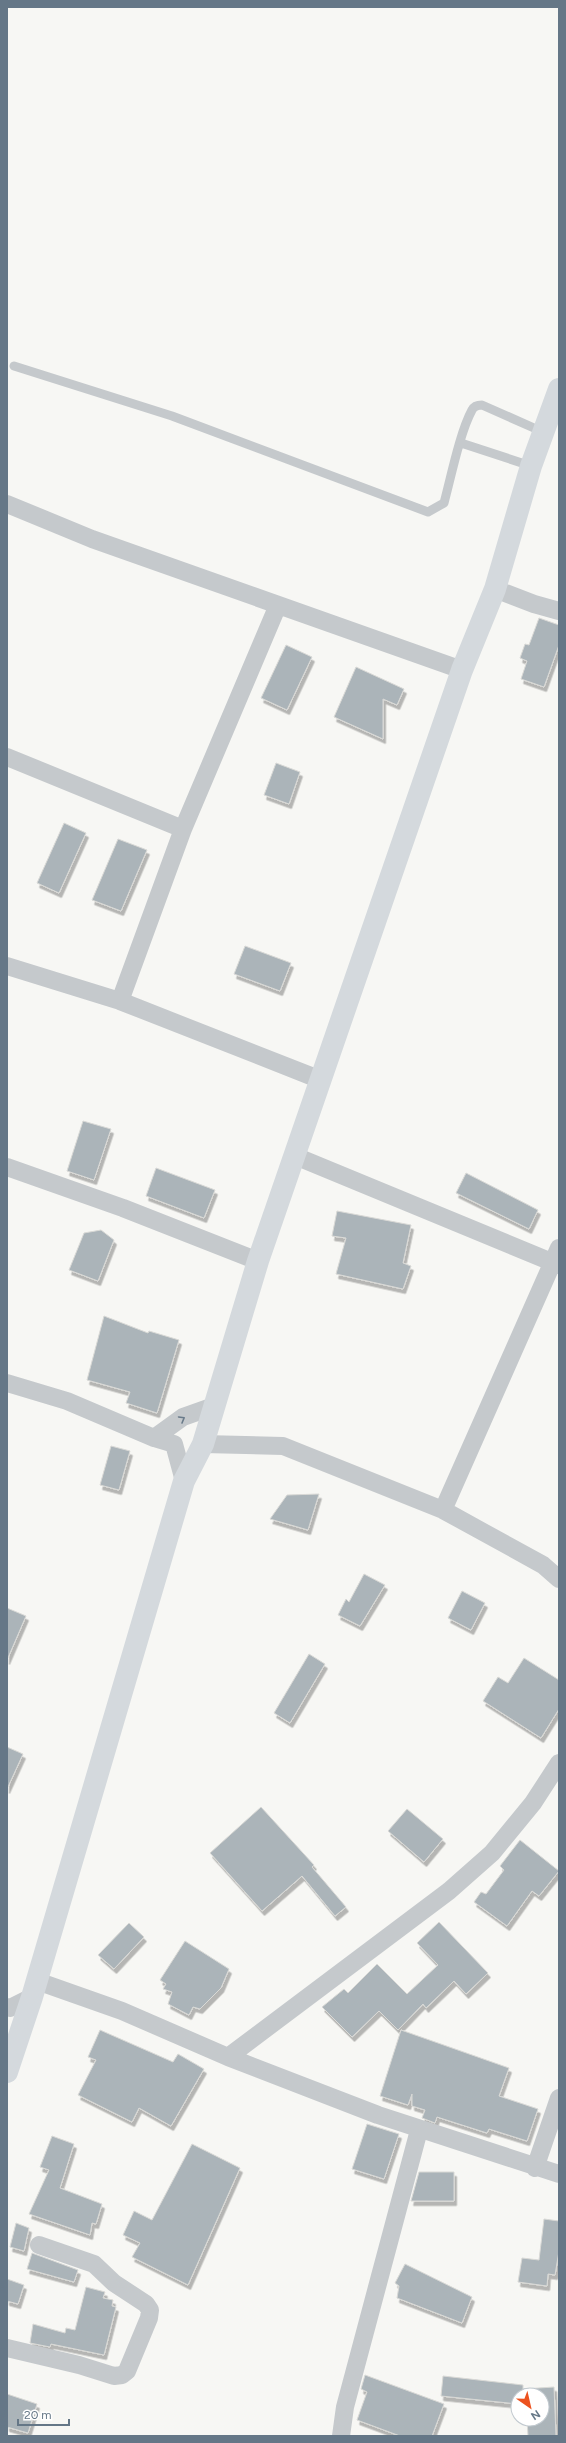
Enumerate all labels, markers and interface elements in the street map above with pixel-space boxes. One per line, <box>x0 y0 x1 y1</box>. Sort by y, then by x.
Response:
one-way arrow <box>178 1416 185 1423</box>
north arrow <box>510 2387 550 2427</box>
scale bar <box>18 2401 69 2427</box>
text: N <box>528 2407 542 2423</box>
text: 20 m <box>24 2408 52 2422</box>

